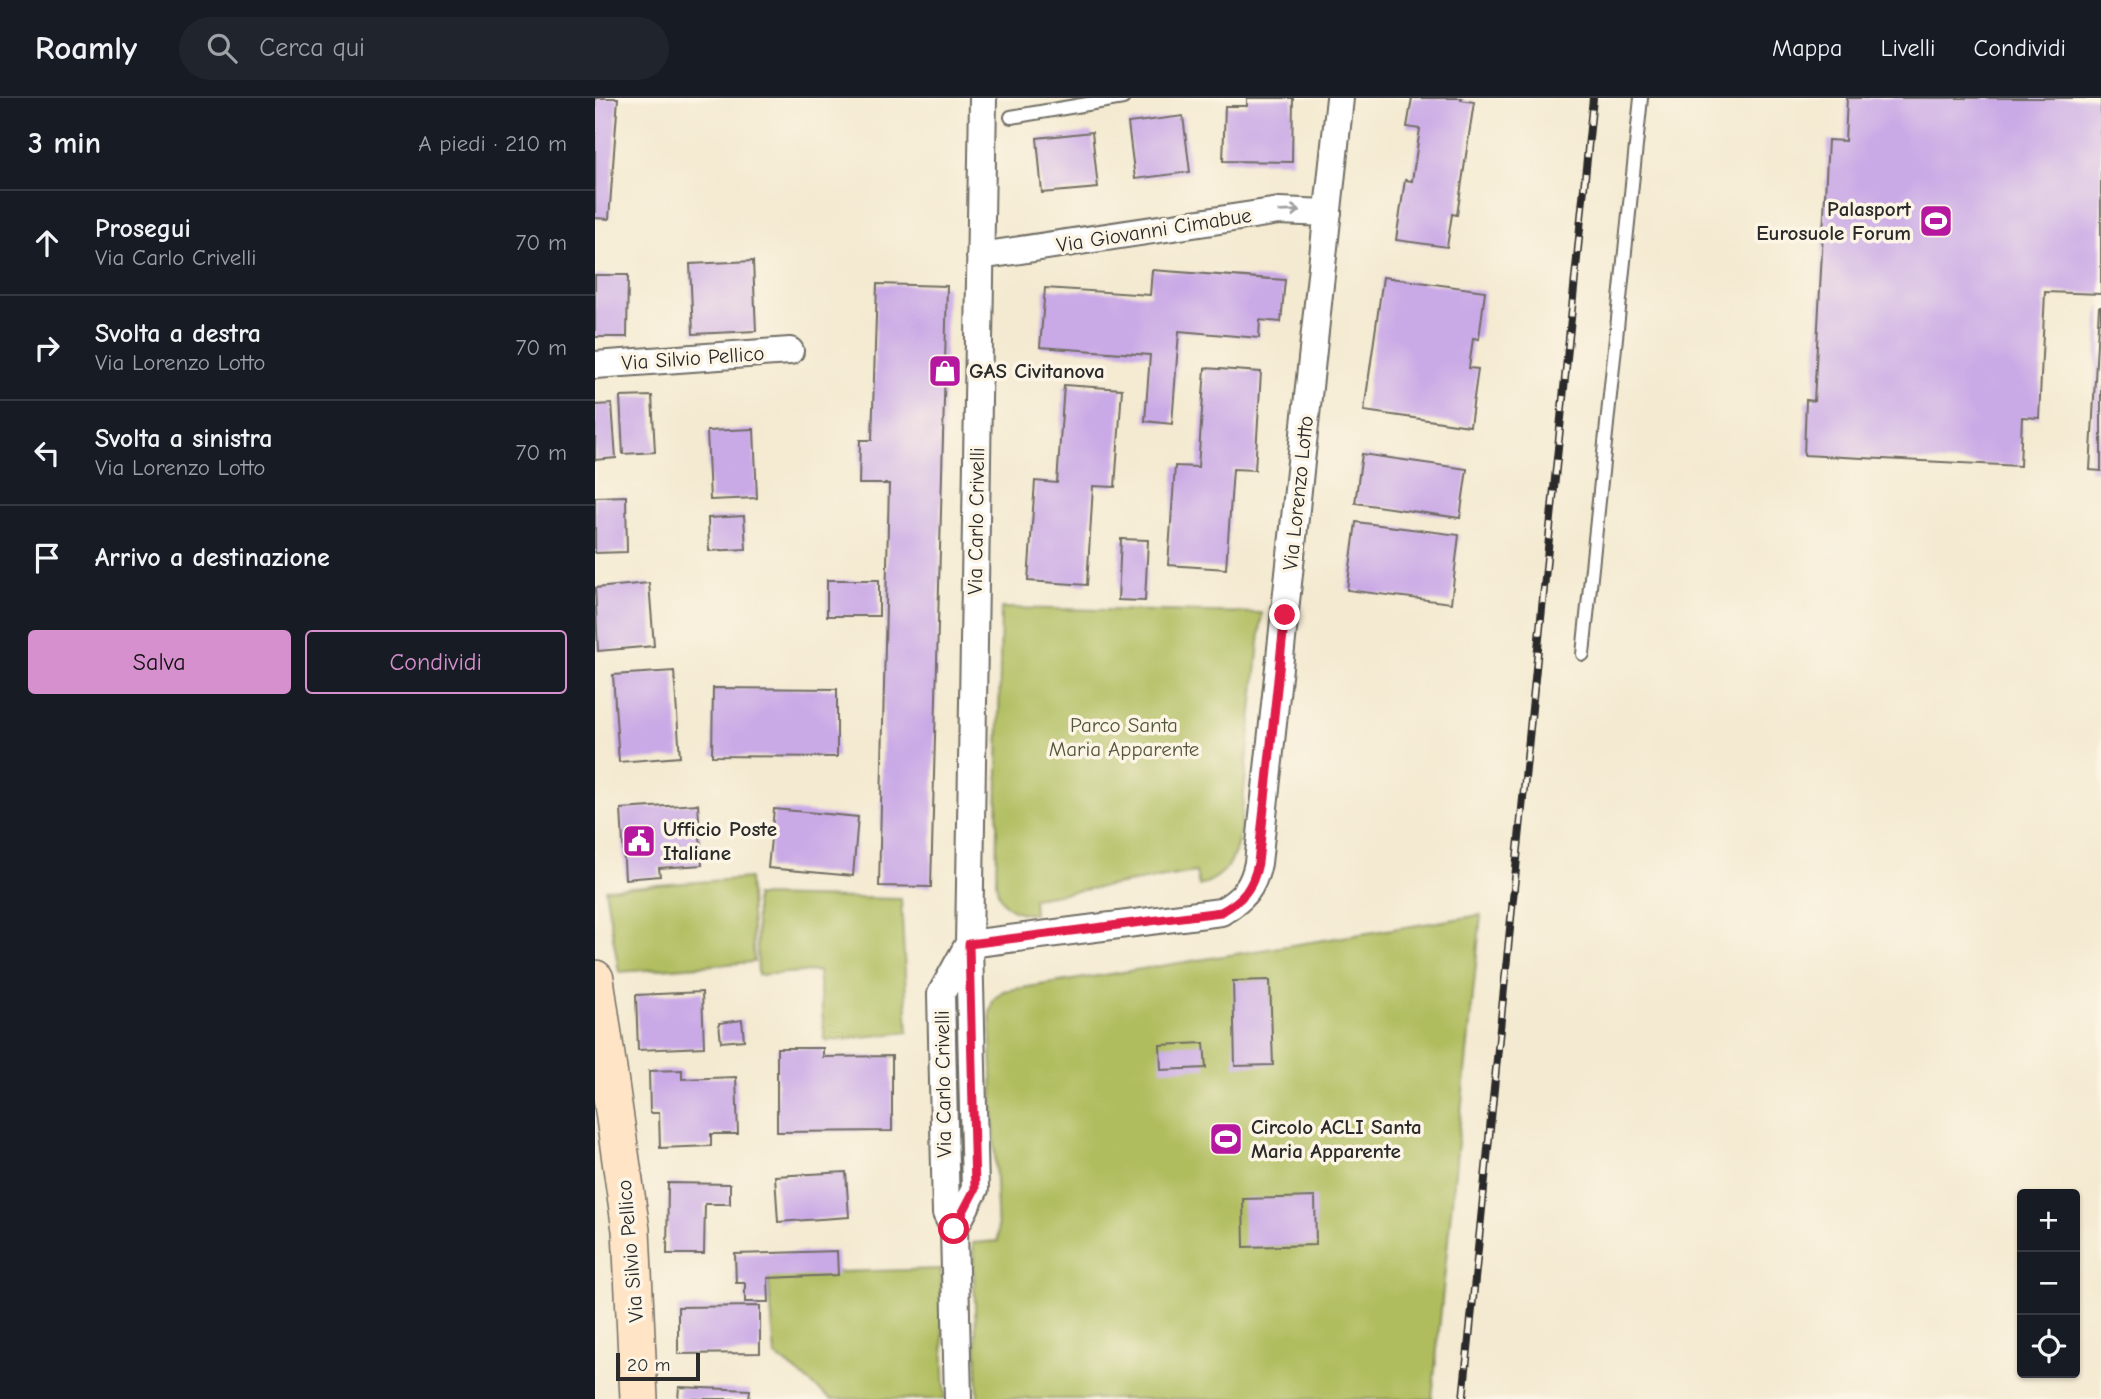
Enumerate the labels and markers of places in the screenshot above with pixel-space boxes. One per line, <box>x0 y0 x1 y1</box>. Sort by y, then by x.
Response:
place label: Palasport Eurosuole Forum <box>1756 197 1912 245</box>
sports icon: Palasport Eurosuole Forum <box>1917 202 1955 240</box>
shop icon: GAS Civitanova <box>926 352 964 390</box>
place label: GAS Civitanova <box>969 359 1105 383</box>
place label: Ufficio Poste Italiane <box>663 817 777 865</box>
public building icon: Ufficio Poste Italiane <box>620 822 658 860</box>
place label: Circolo ACLI Santa Maria Apparente <box>1251 1115 1422 1163</box>
sports icon: Circolo ACLI Santa Maria Apparente <box>1207 1120 1245 1158</box>

